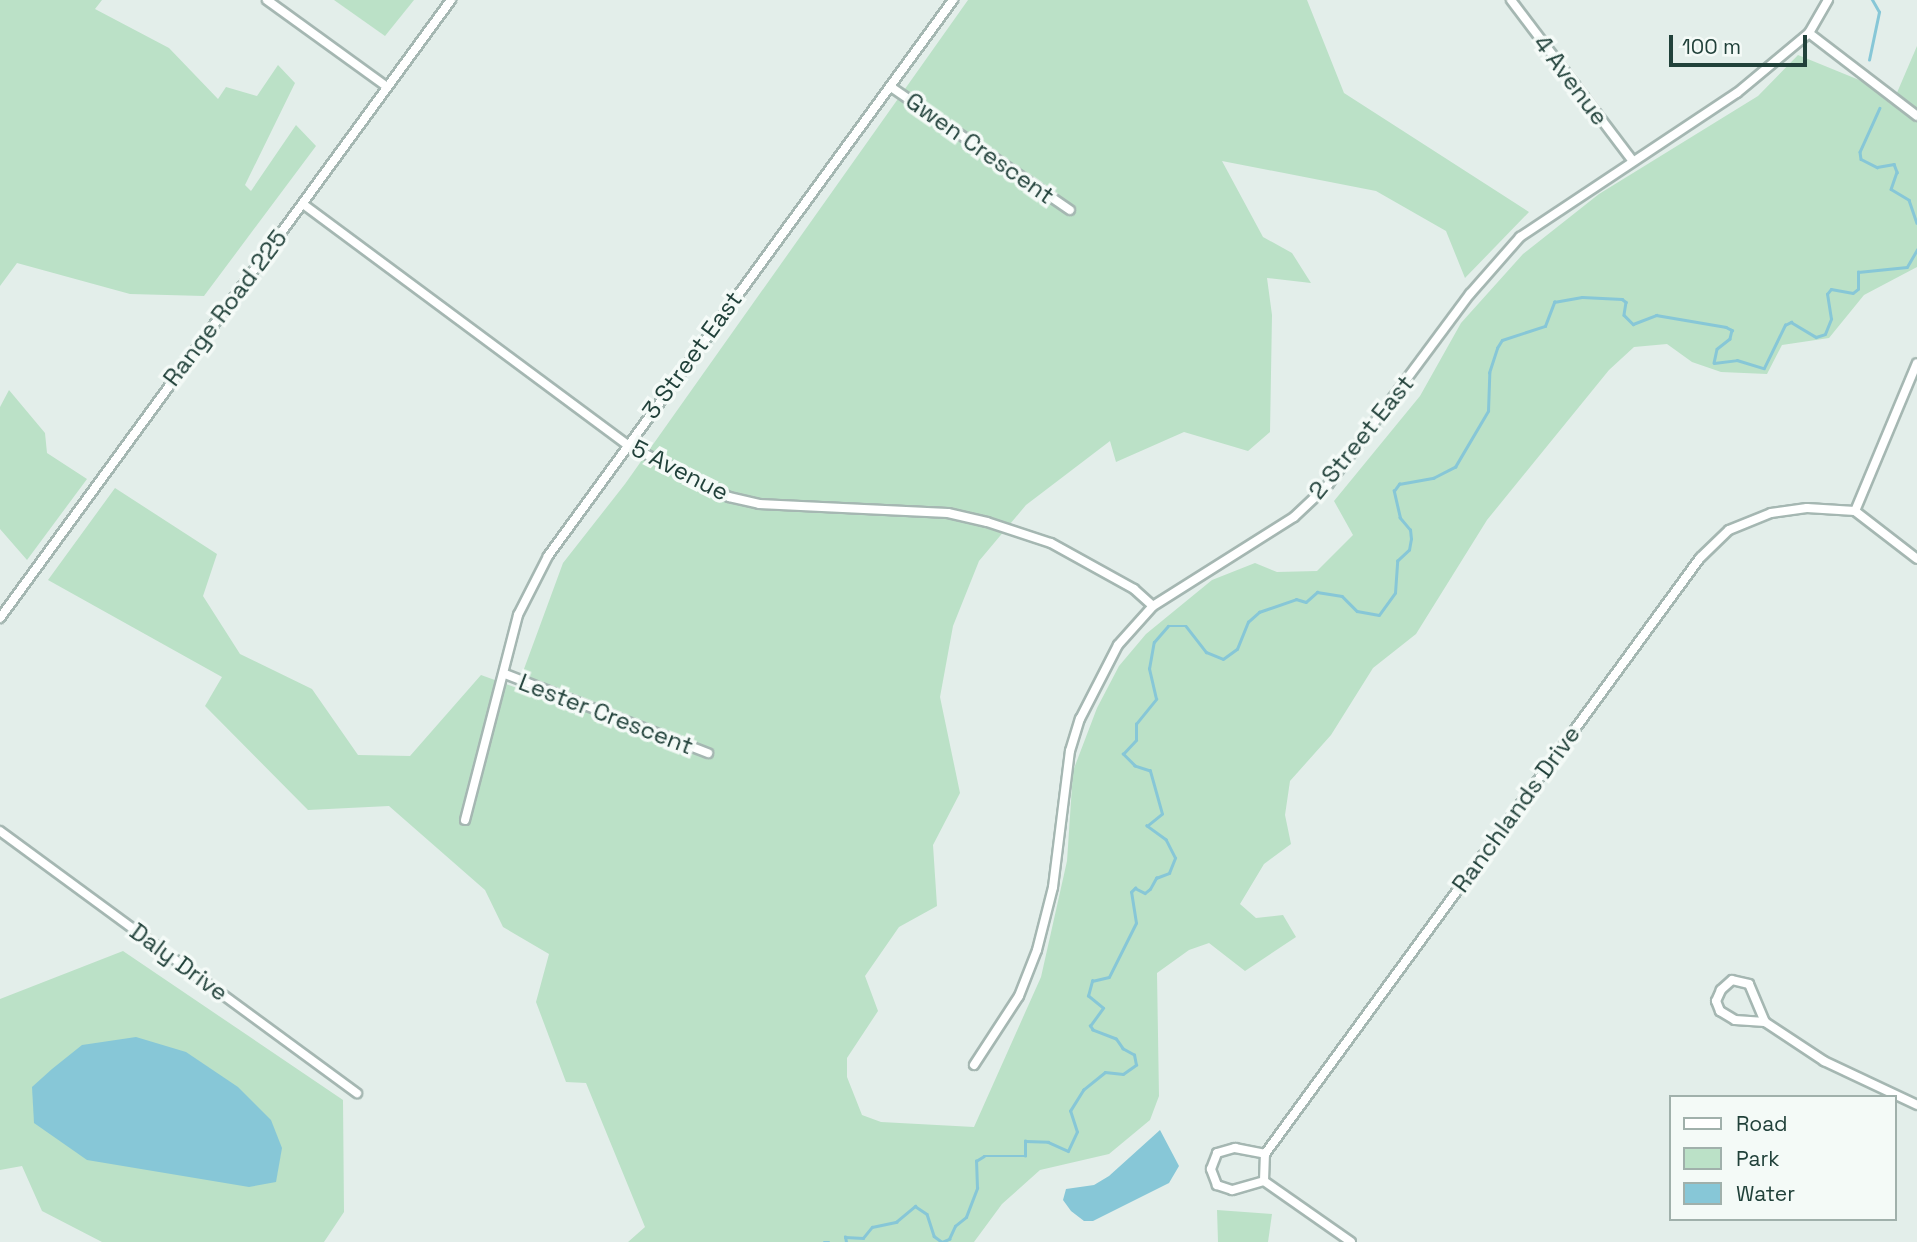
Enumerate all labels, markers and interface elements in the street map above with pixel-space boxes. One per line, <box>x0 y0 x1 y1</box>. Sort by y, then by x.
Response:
scale bar <box>1672 21 1810 65</box>
street label: 4 Avenue <box>1528 29 1614 131</box>
text: 100 m <box>1682 33 1741 60</box>
street label: Gwen Crescent <box>900 86 1060 210</box>
street label: Range Road 225 <box>157 224 293 392</box>
street label: 3 Street East <box>636 286 748 424</box>
street label: 2 Street East <box>1302 369 1420 505</box>
street label: 5 Avenue <box>627 433 733 507</box>
street label: Lester Crescent <box>515 667 697 761</box>
street label: Ranchlands Drive <box>1446 720 1586 898</box>
street label: Daly Drive <box>124 917 234 1007</box>
legend <box>1668 1095 1896 1221</box>
text: Road <box>1736 1110 1788 1137</box>
text: Park <box>1736 1145 1780 1172</box>
text: Water <box>1736 1180 1795 1207</box>

